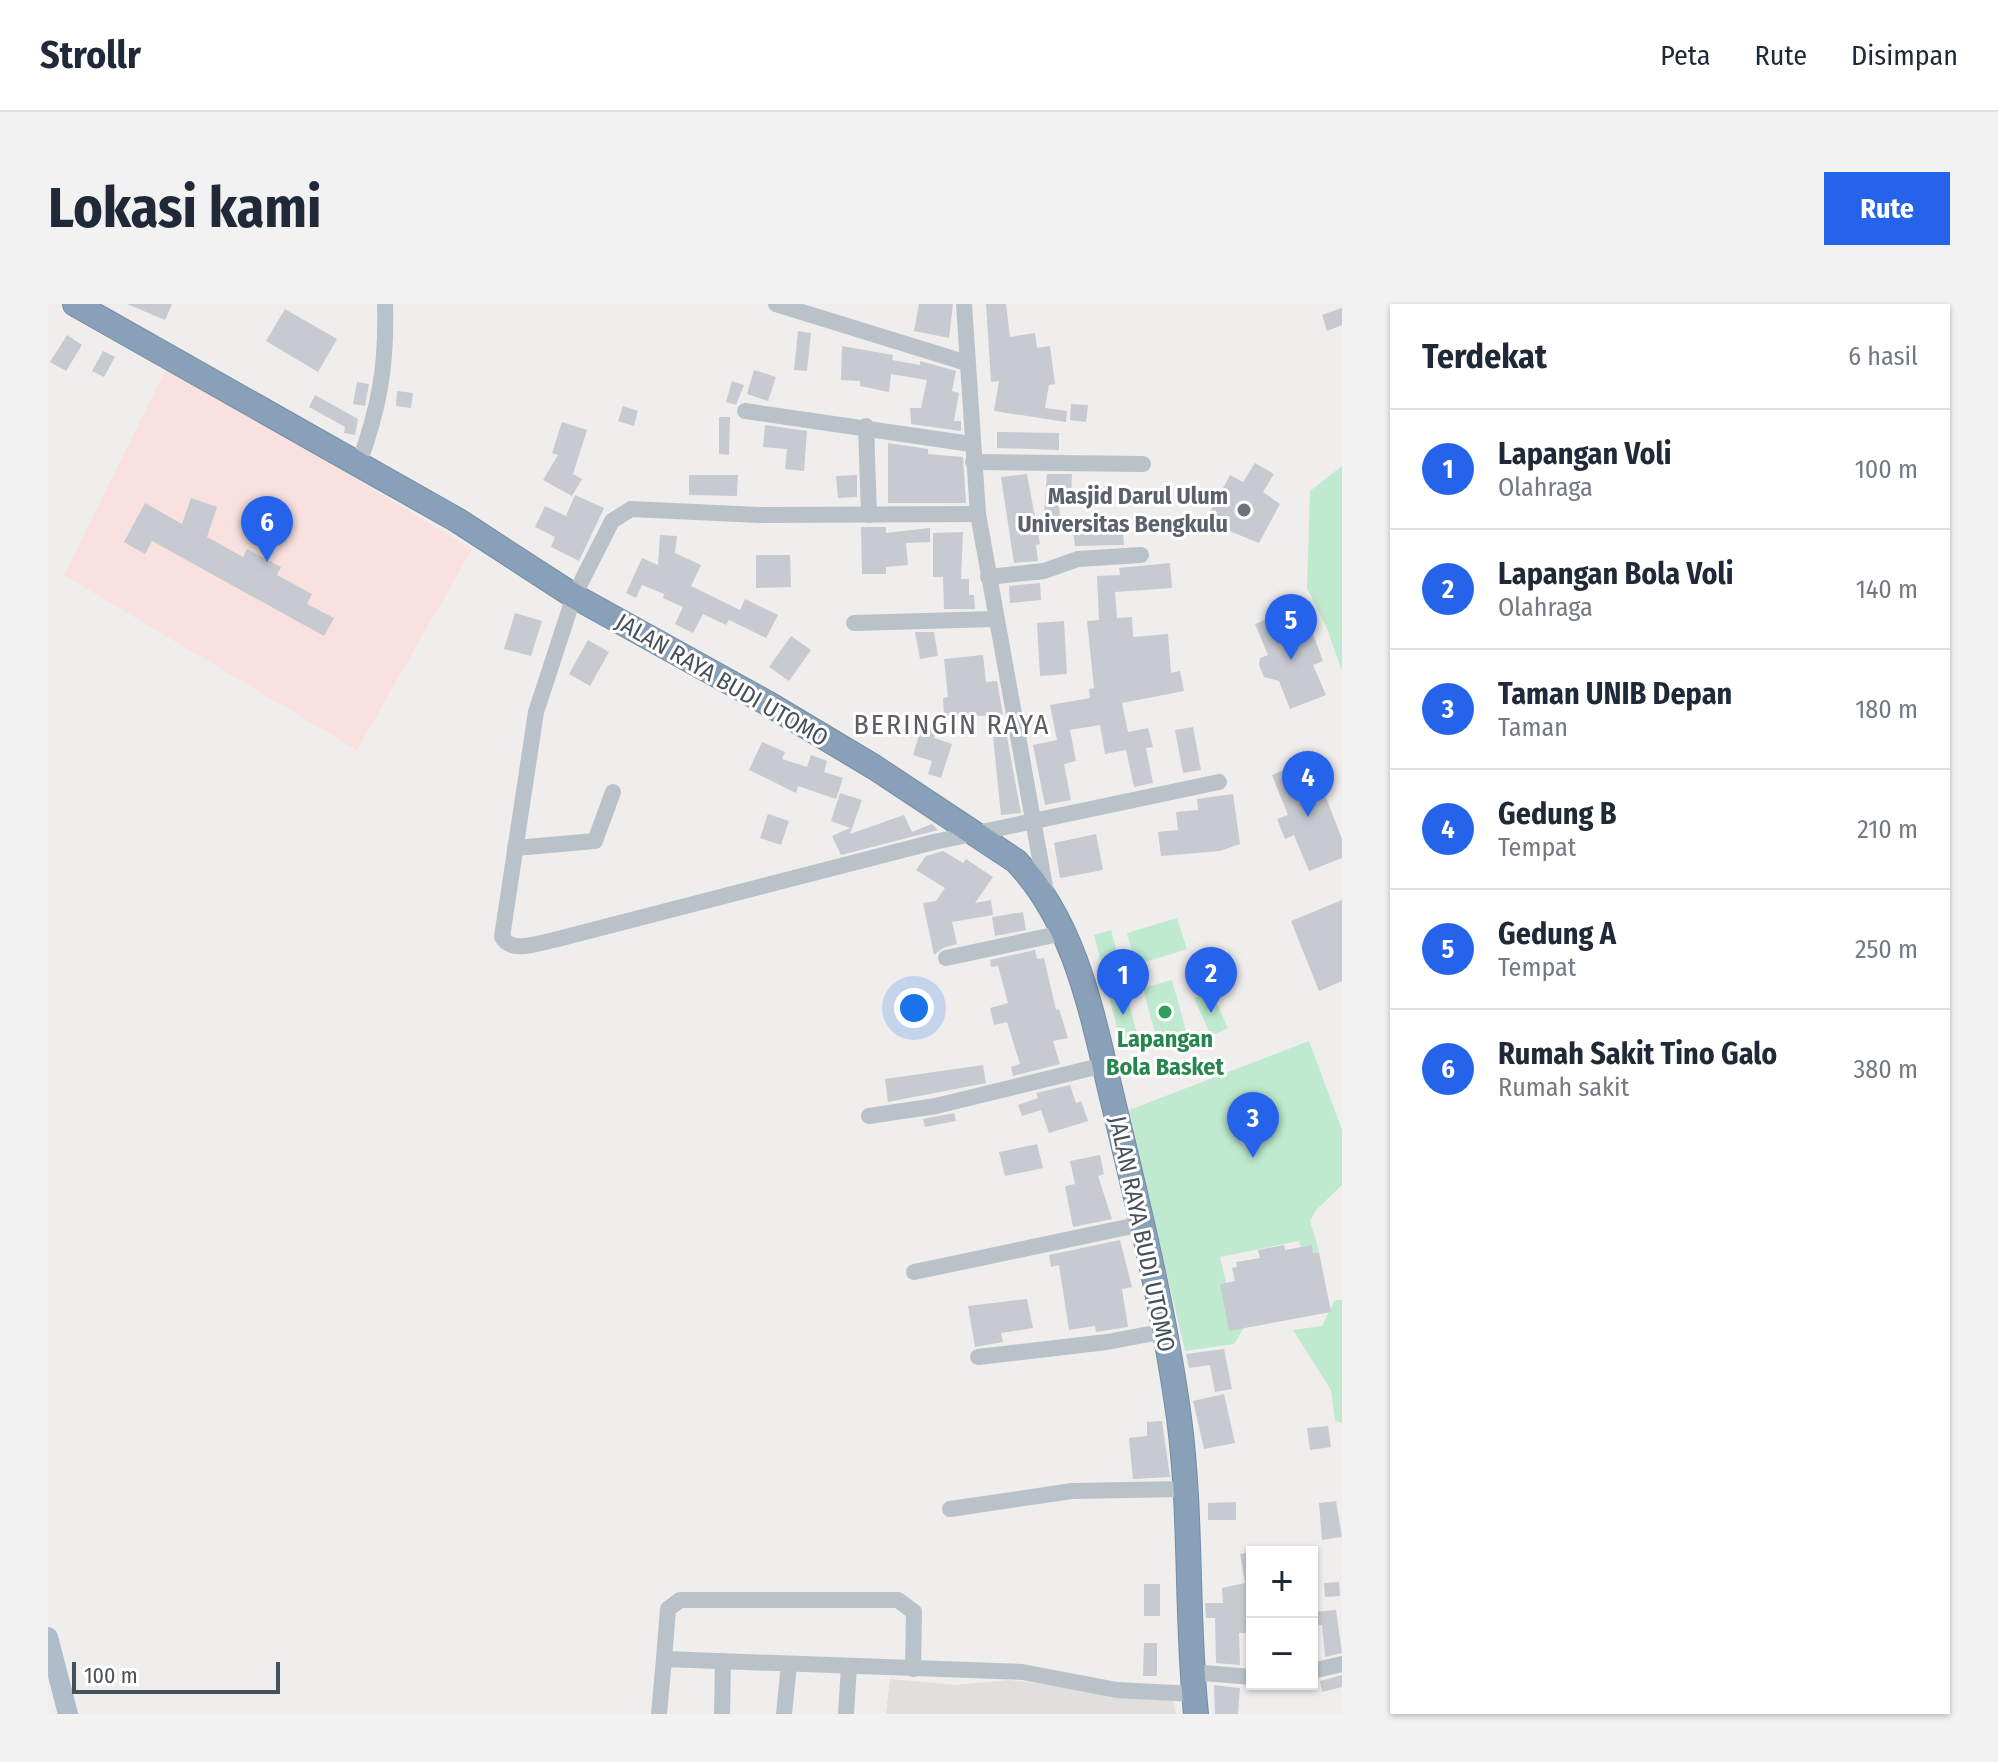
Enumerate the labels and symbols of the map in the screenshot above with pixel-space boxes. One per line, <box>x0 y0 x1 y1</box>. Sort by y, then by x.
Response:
place label: Masjid Darul Ulum Universitas Bengkulu <box>1018 482 1228 538</box>
pin: 6 <box>241 496 293 562</box>
marker: Masjid Darul Ulum Universitas Bengkulu <box>1235 501 1253 519</box>
pin: 5 <box>1265 594 1317 660</box>
street label: JALAN RAYA BUDI UTOMO <box>611 608 833 752</box>
district label: BERINGIN RAYA <box>854 708 1050 741</box>
pin: 4 <box>1282 751 1334 817</box>
pin: 2 <box>1185 947 1237 1013</box>
pin: 1 <box>1097 949 1149 1015</box>
your location <box>894 988 934 1028</box>
marker: Lapangan Bola Basket <box>1156 1003 1174 1021</box>
place label: Lapangan Bola Basket <box>1106 1025 1224 1081</box>
pin: 3 <box>1227 1092 1279 1158</box>
street label: JALAN RAYA BUDI UTOMO <box>1103 1113 1181 1355</box>
scale bar <box>72 1658 280 1694</box>

